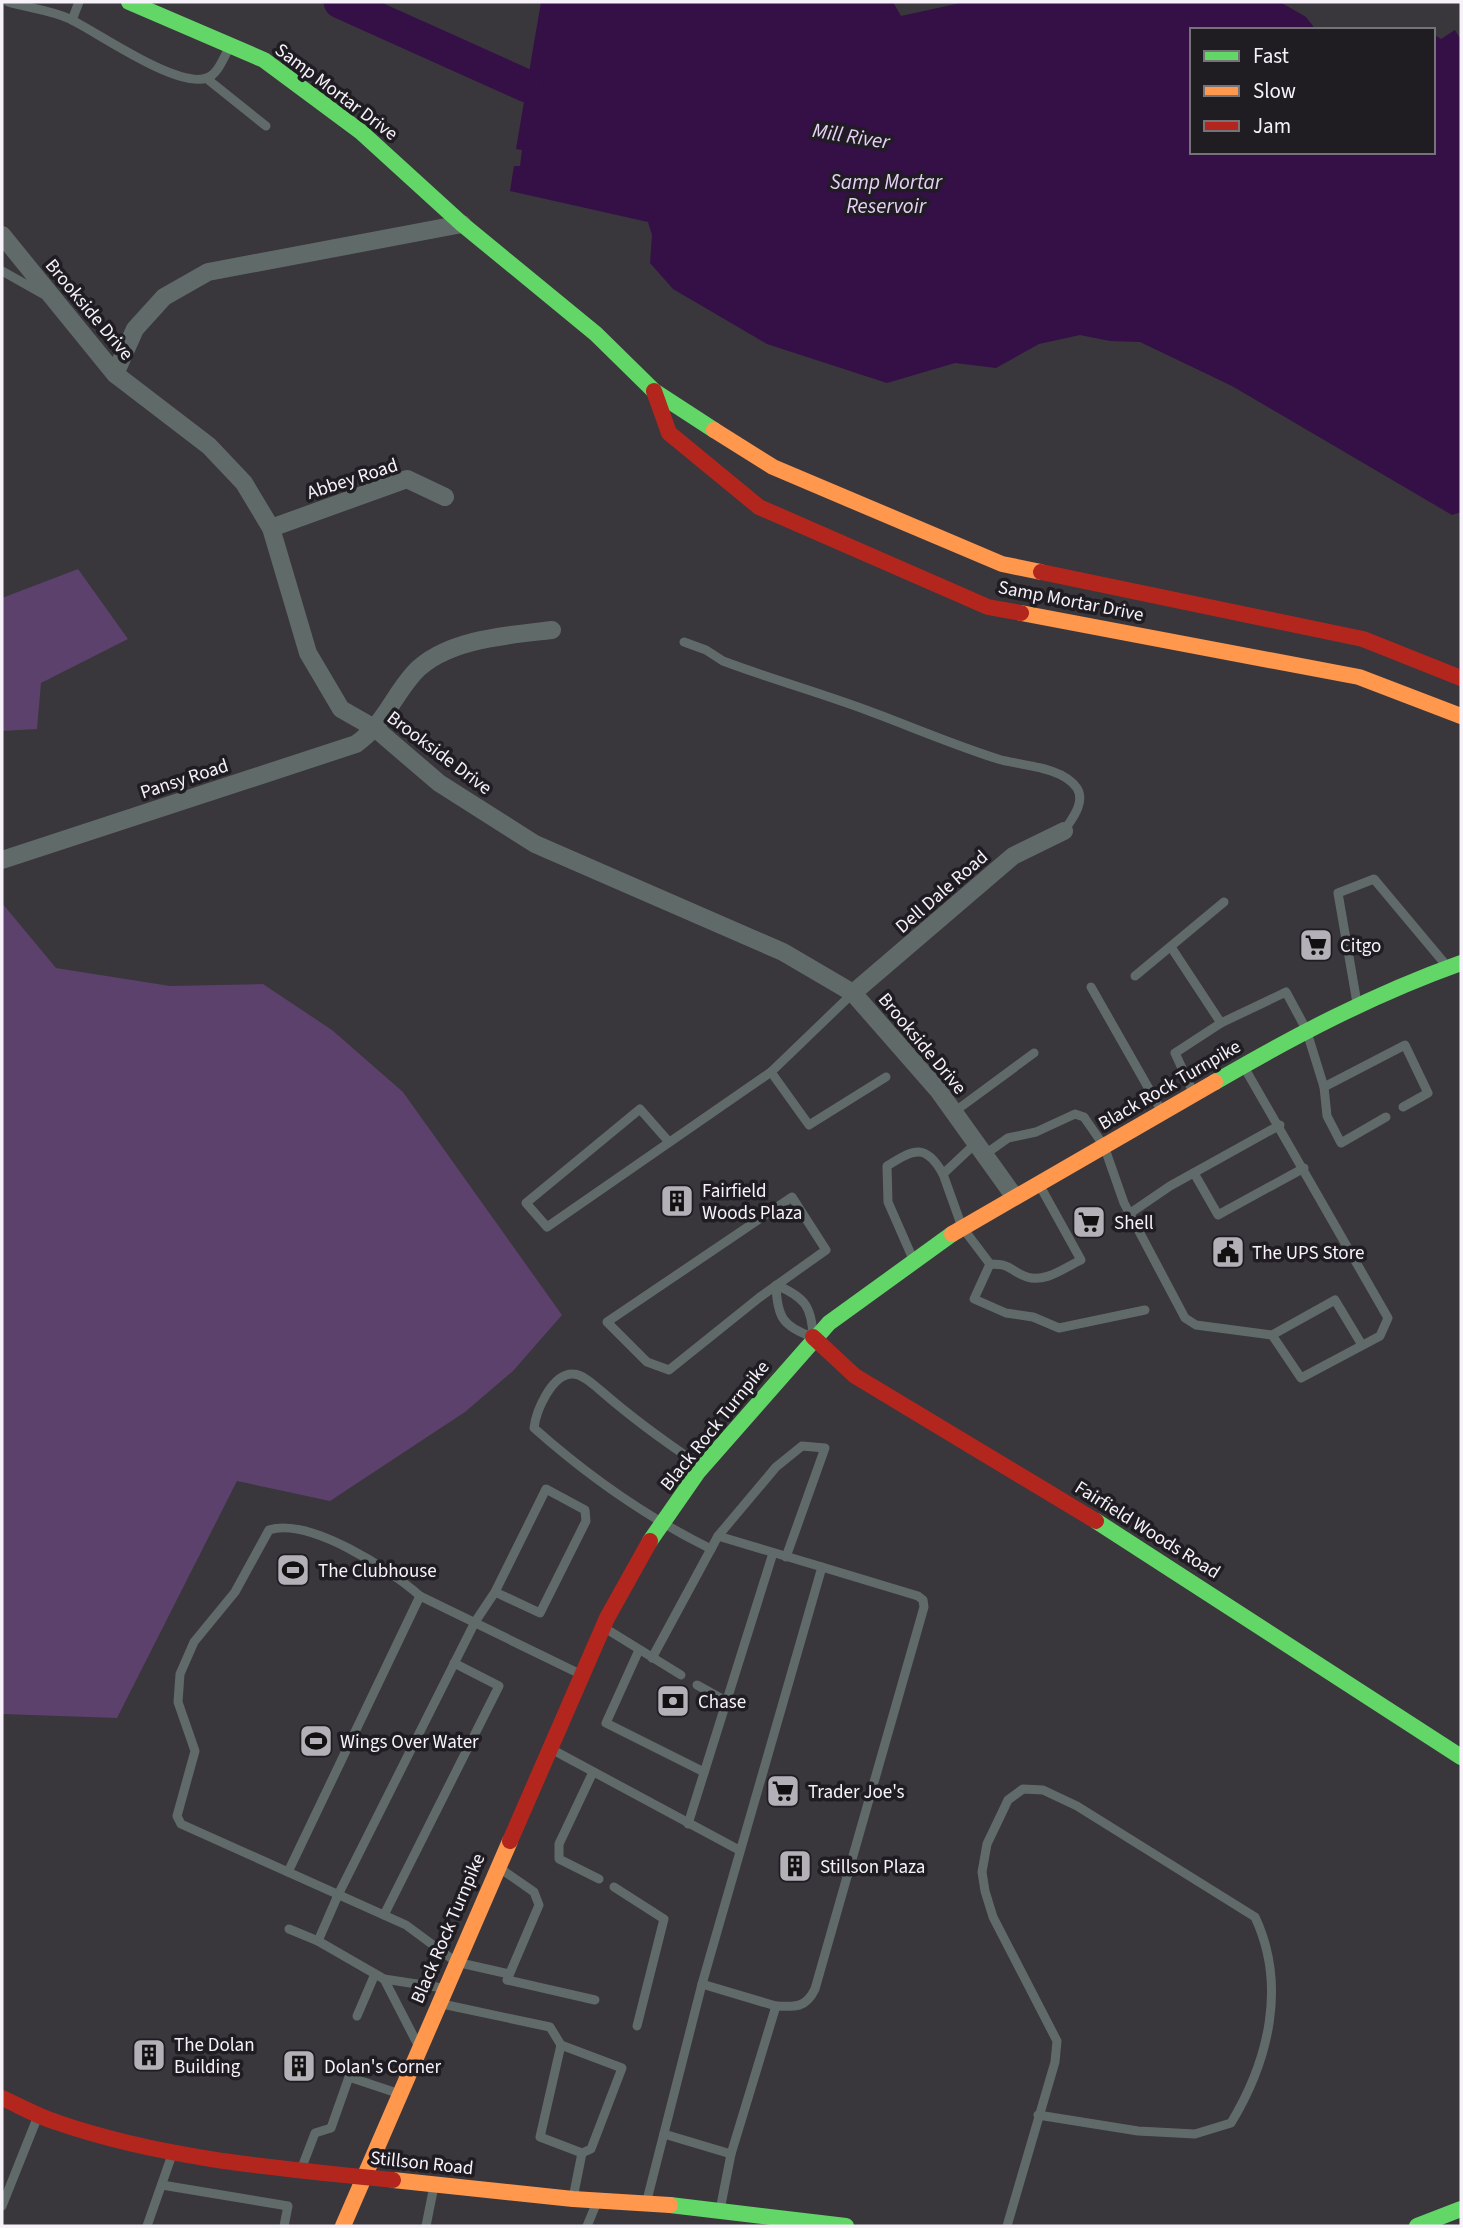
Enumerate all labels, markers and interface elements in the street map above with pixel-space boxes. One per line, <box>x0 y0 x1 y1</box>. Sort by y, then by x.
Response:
legend <box>1190 28 1435 154</box>
street label: Samp Mortar Drive <box>269 37 403 147</box>
text: Fast <box>1253 41 1289 71</box>
text: Slow <box>1253 76 1296 106</box>
text: Jam <box>1253 111 1291 141</box>
water label: Mill River <box>810 115 892 157</box>
water label: Samp Mortar Reservoir <box>830 167 943 221</box>
street label: Brookside Drive <box>38 253 139 367</box>
street label: Abbey Road <box>303 452 401 507</box>
street label: Samp Mortar Drive <box>996 574 1146 629</box>
street label: Brookside Drive <box>381 705 497 802</box>
street label: Pansy Road <box>137 752 232 806</box>
street label: Dell Dale Road <box>890 844 994 940</box>
supermarket icon: Citgo <box>1297 926 1335 964</box>
place label: Citgo <box>1340 933 1381 960</box>
street label: Brookside Drive <box>871 987 972 1101</box>
street label: Black Rock Turnpike <box>1093 1033 1246 1137</box>
place label: Fairfield Woods Plaza <box>702 1178 802 1227</box>
building icon: Fairfield Woods Plaza <box>658 1182 696 1220</box>
supermarket icon: Shell <box>1070 1203 1108 1241</box>
place label: Shell <box>1114 1210 1154 1237</box>
public building icon: The UPS Store <box>1209 1233 1247 1271</box>
place label: The UPS Store <box>1252 1240 1365 1267</box>
street label: Black Rock Turnpike <box>654 1355 776 1497</box>
street label: Fairfield Woods Road <box>1069 1475 1225 1586</box>
sports icon: The Clubhouse <box>274 1551 312 1589</box>
place label: The Clubhouse <box>318 1558 437 1585</box>
bank icon: Chase <box>654 1682 692 1720</box>
place label: Chase <box>698 1689 746 1716</box>
sports icon: Wings Over Water <box>297 1722 335 1760</box>
place label: Wings Over Water <box>340 1729 479 1756</box>
supermarket icon: Trader Joe's <box>764 1772 802 1810</box>
place label: Trader Joe's <box>808 1779 905 1806</box>
building icon: Stillson Plaza <box>776 1847 814 1885</box>
street label: Black Rock Turnpike <box>405 1849 492 2008</box>
place label: Stillson Plaza <box>820 1854 925 1881</box>
place label: The Dolan Building <box>174 2032 255 2081</box>
building icon: The Dolan Building <box>130 2036 168 2074</box>
building icon: Dolan's Corner <box>280 2047 318 2085</box>
place label: Dolan's Corner <box>324 2054 441 2081</box>
street label: Stillson Road <box>369 2145 475 2182</box>

